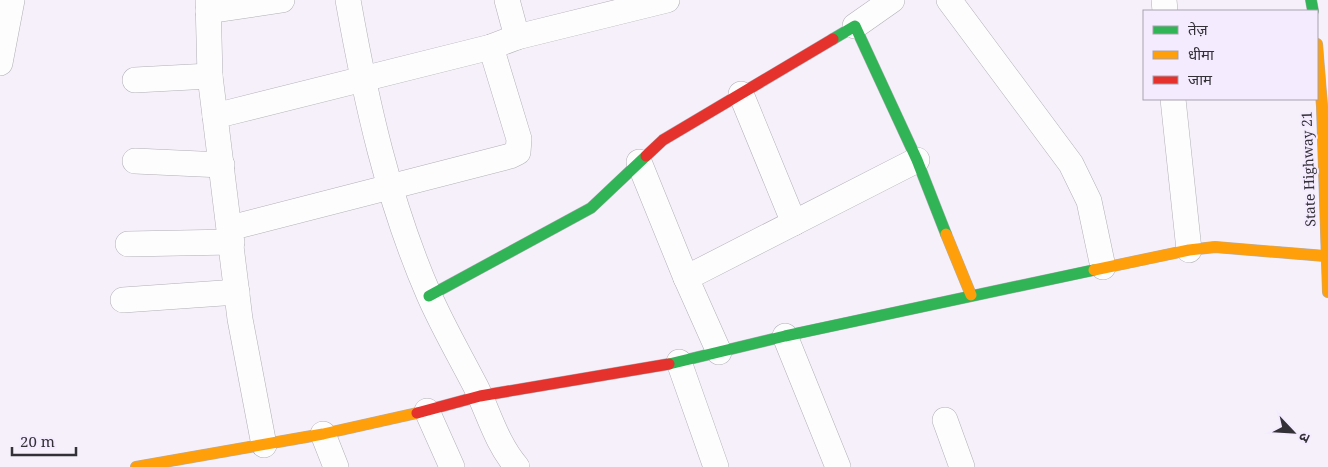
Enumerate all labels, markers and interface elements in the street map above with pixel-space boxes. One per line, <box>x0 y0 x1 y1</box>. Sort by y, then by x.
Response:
legend <box>1143 10 1318 100</box>
text: तेज़ <box>1188 19 1209 39</box>
text: धीमा <box>1188 44 1215 64</box>
text: जाम <box>1188 69 1213 89</box>
street label: State Highway 21 <box>1296 111 1320 227</box>
north arrow <box>1268 407 1318 457</box>
scale bar <box>12 424 76 456</box>
text: उ <box>1295 430 1316 446</box>
text: 20 m <box>20 431 55 451</box>

